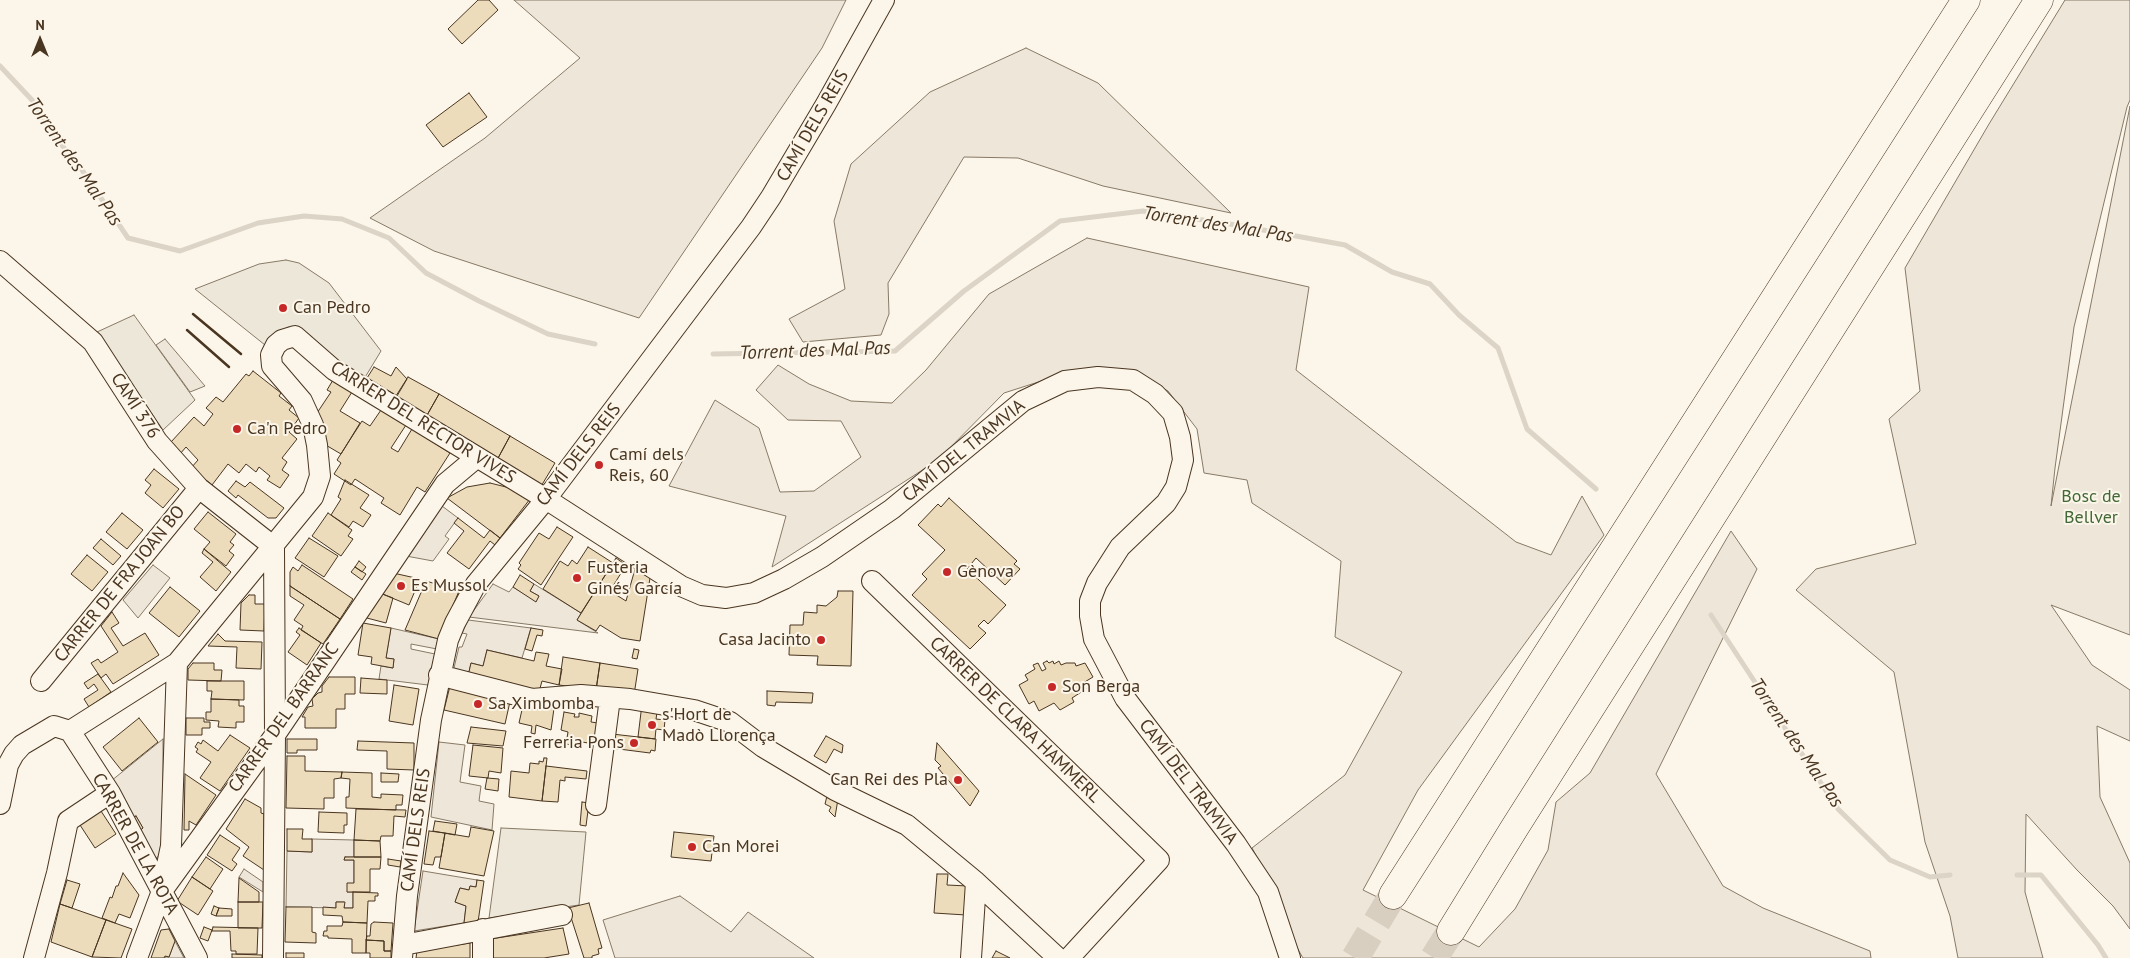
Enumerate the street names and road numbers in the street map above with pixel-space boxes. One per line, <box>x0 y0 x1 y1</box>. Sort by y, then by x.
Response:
street label: CAMÍ DELS REIS <box>772 67 854 185</box>
street label: CARRER DEL RECTOR VIVES <box>326 357 520 489</box>
street label: CAMÍ 376 <box>106 369 164 443</box>
street label: CAMÍ DEL TRAMVIA <box>898 395 1030 507</box>
street label: CAMÍ DELS REIS <box>532 399 626 511</box>
street label: CARRER DE FRA JOAN BO <box>50 501 190 667</box>
street label: CARRER DE CLARA HAMMERL <box>925 632 1105 808</box>
street label: CARRER DEL BARRANC <box>224 639 344 797</box>
street label: CAMÍ DEL TRAMVIA <box>1134 715 1242 849</box>
street label: CAMÍ DELS REIS <box>397 767 435 893</box>
street label: CARRER DE LA ROTA <box>87 769 183 919</box>

